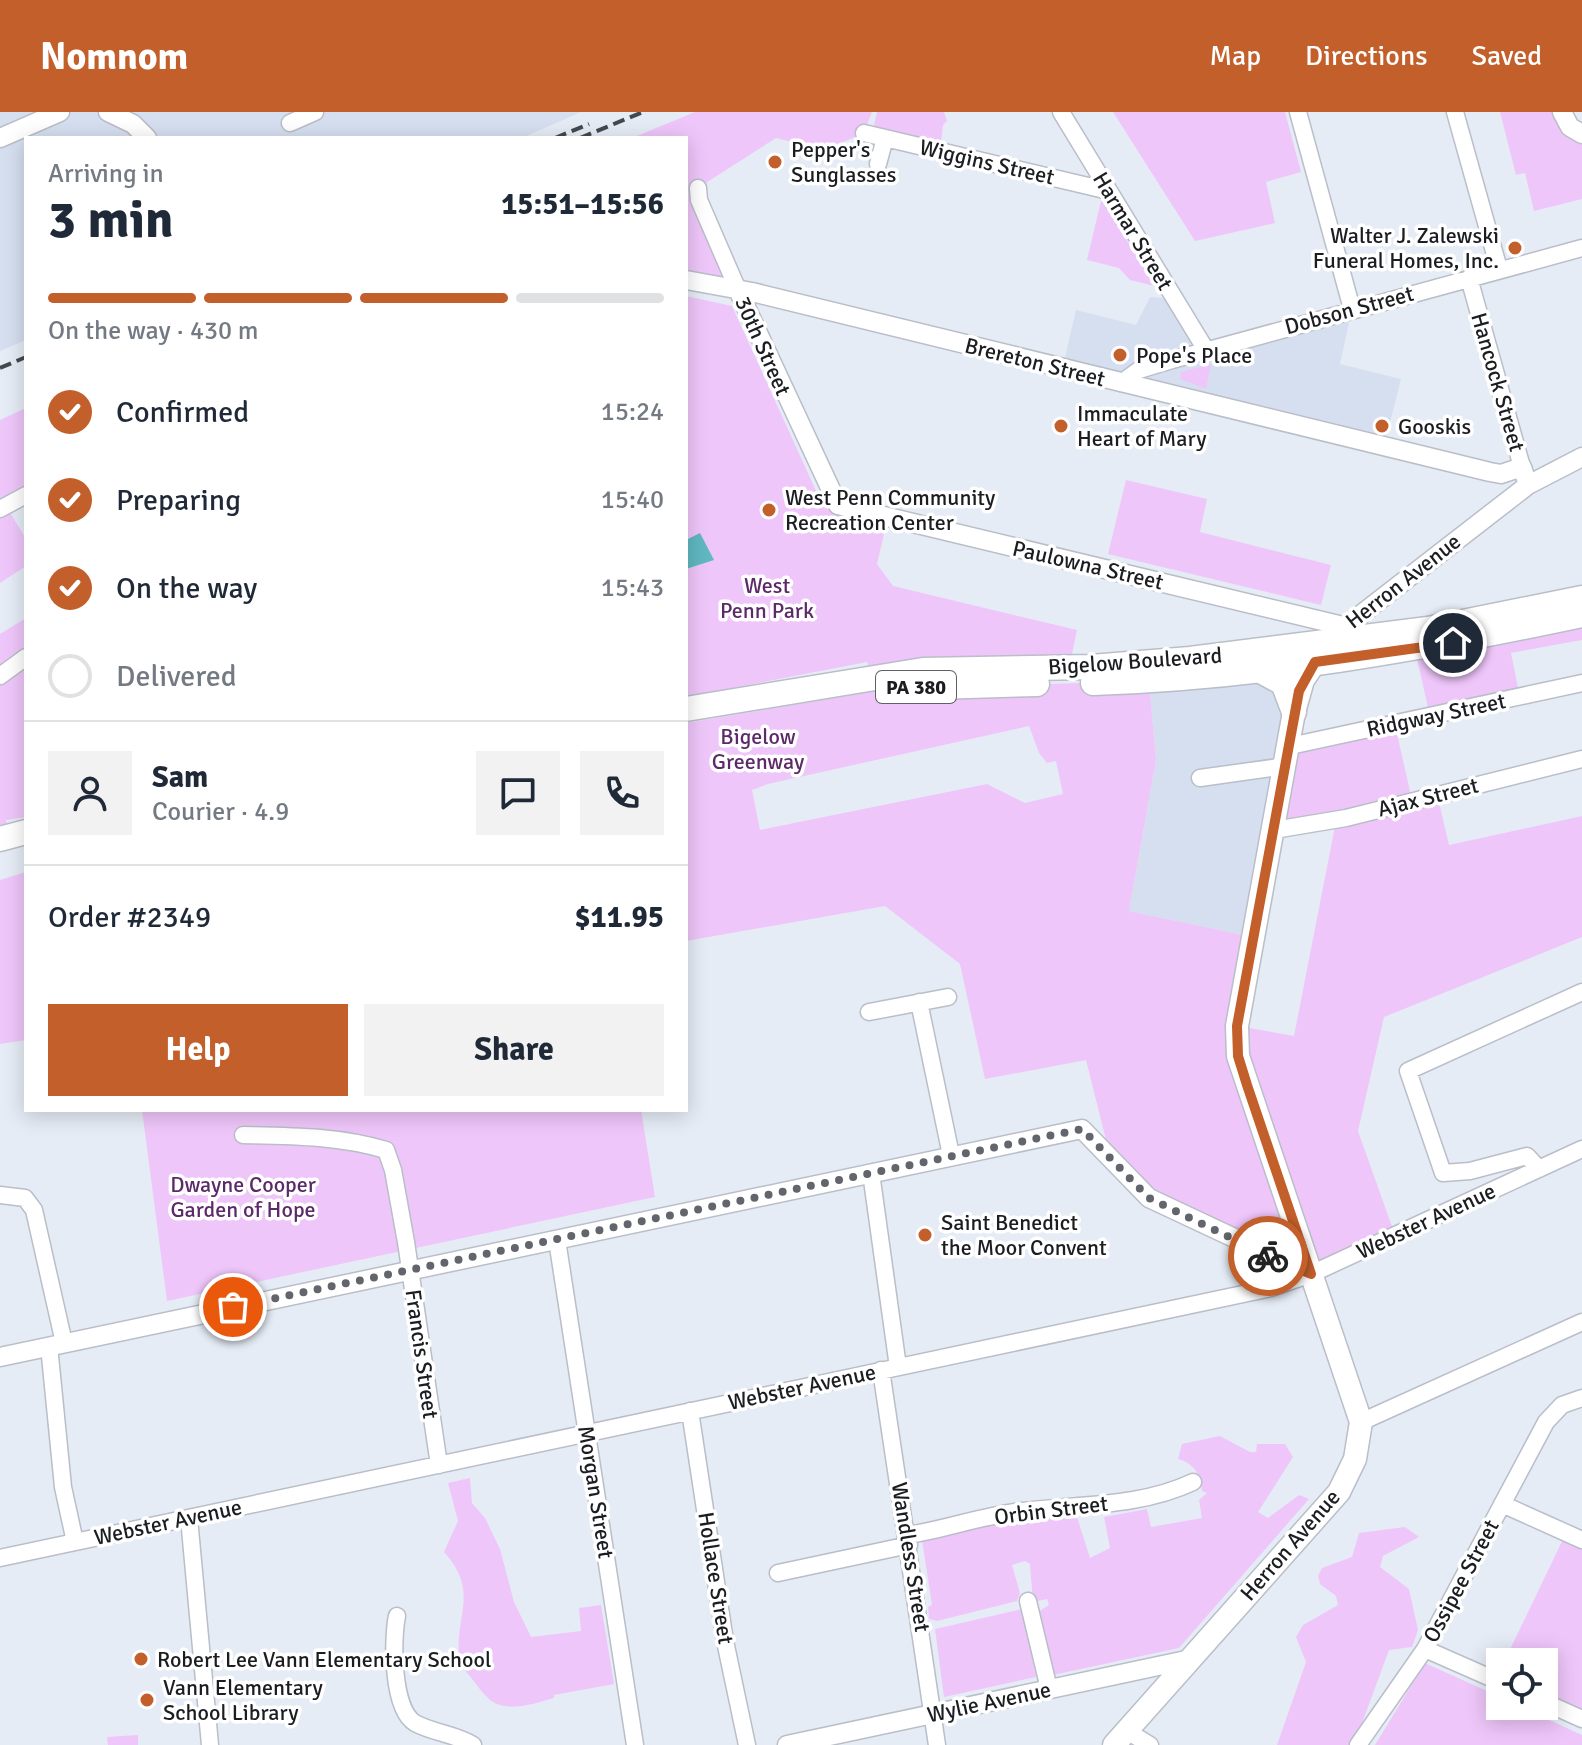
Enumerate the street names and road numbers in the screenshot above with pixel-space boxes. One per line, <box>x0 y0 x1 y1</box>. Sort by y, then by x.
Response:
street label: Wiggins Street <box>917 133 1057 191</box>
street label: Harmar Street <box>1087 167 1179 295</box>
street label: Dobson Street <box>1281 280 1417 340</box>
street label: 30th Street <box>729 292 797 400</box>
street label: Hancock Street <box>1465 309 1531 455</box>
street label: Brereton Street <box>962 332 1108 393</box>
street label: Herron Avenue <box>1340 528 1466 634</box>
street label: Paulowna Street <box>1010 535 1166 596</box>
street label: Bigelow Boulevard <box>1047 641 1223 681</box>
road number: PA 380 <box>876 671 956 703</box>
street label: Ridgway Street <box>1364 687 1508 743</box>
street label: Ajax Street <box>1375 771 1482 823</box>
street label: Webster Avenue <box>1352 1177 1500 1265</box>
street label: Francis Street <box>400 1288 444 1421</box>
street label: Webster Avenue <box>726 1358 878 1416</box>
street label: Morgan Street <box>572 1424 620 1561</box>
street label: Wandless Street <box>886 1480 936 1634</box>
street label: Herron Avenue <box>1234 1484 1346 1606</box>
street label: Orbin Street <box>993 1490 1110 1530</box>
street label: Webster Avenue <box>92 1493 244 1551</box>
street label: Hollace Street <box>692 1510 740 1646</box>
street label: Ossipee Street <box>1417 1515 1505 1647</box>
street label: Wylie Avenue <box>925 1676 1053 1728</box>

